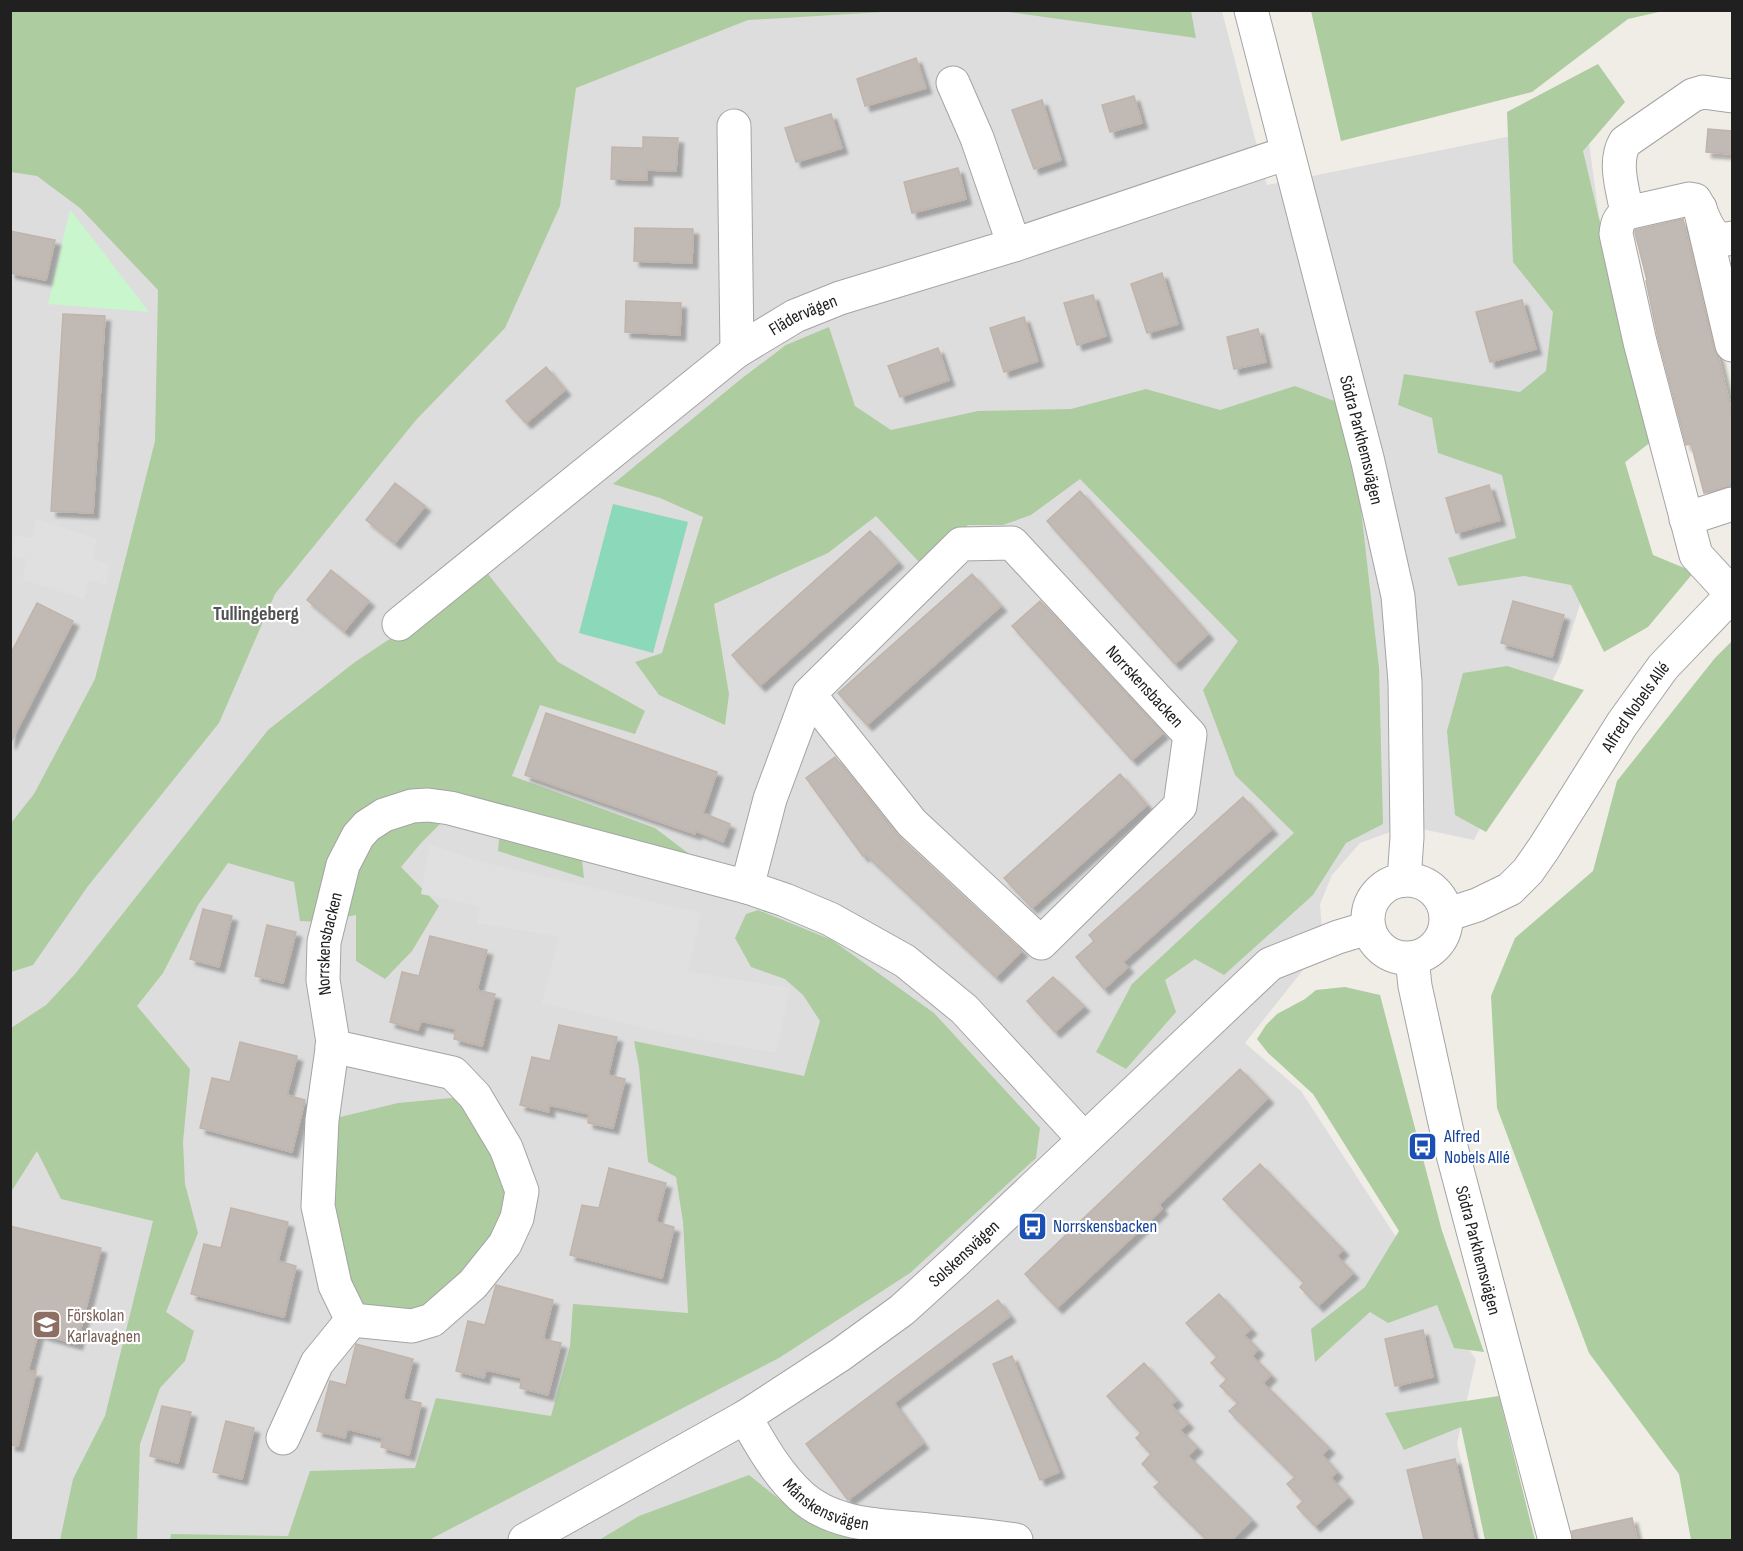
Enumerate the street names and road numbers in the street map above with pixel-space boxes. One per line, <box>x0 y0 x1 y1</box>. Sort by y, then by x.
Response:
street label: Flädervägen <box>765 290 840 340</box>
street label: Södra Parkhemsvägen <box>1335 373 1387 507</box>
street label: Norrskensbacken <box>1101 641 1188 732</box>
street label: Alfred Nobels Allé <box>1597 657 1674 757</box>
street label: Norrskensbacken <box>313 890 347 997</box>
street label: Södra Parkhemsvägen <box>1451 1184 1505 1317</box>
street label: Solskensvägen <box>925 1216 1004 1292</box>
street label: Månskensvägen <box>778 1474 871 1535</box>

